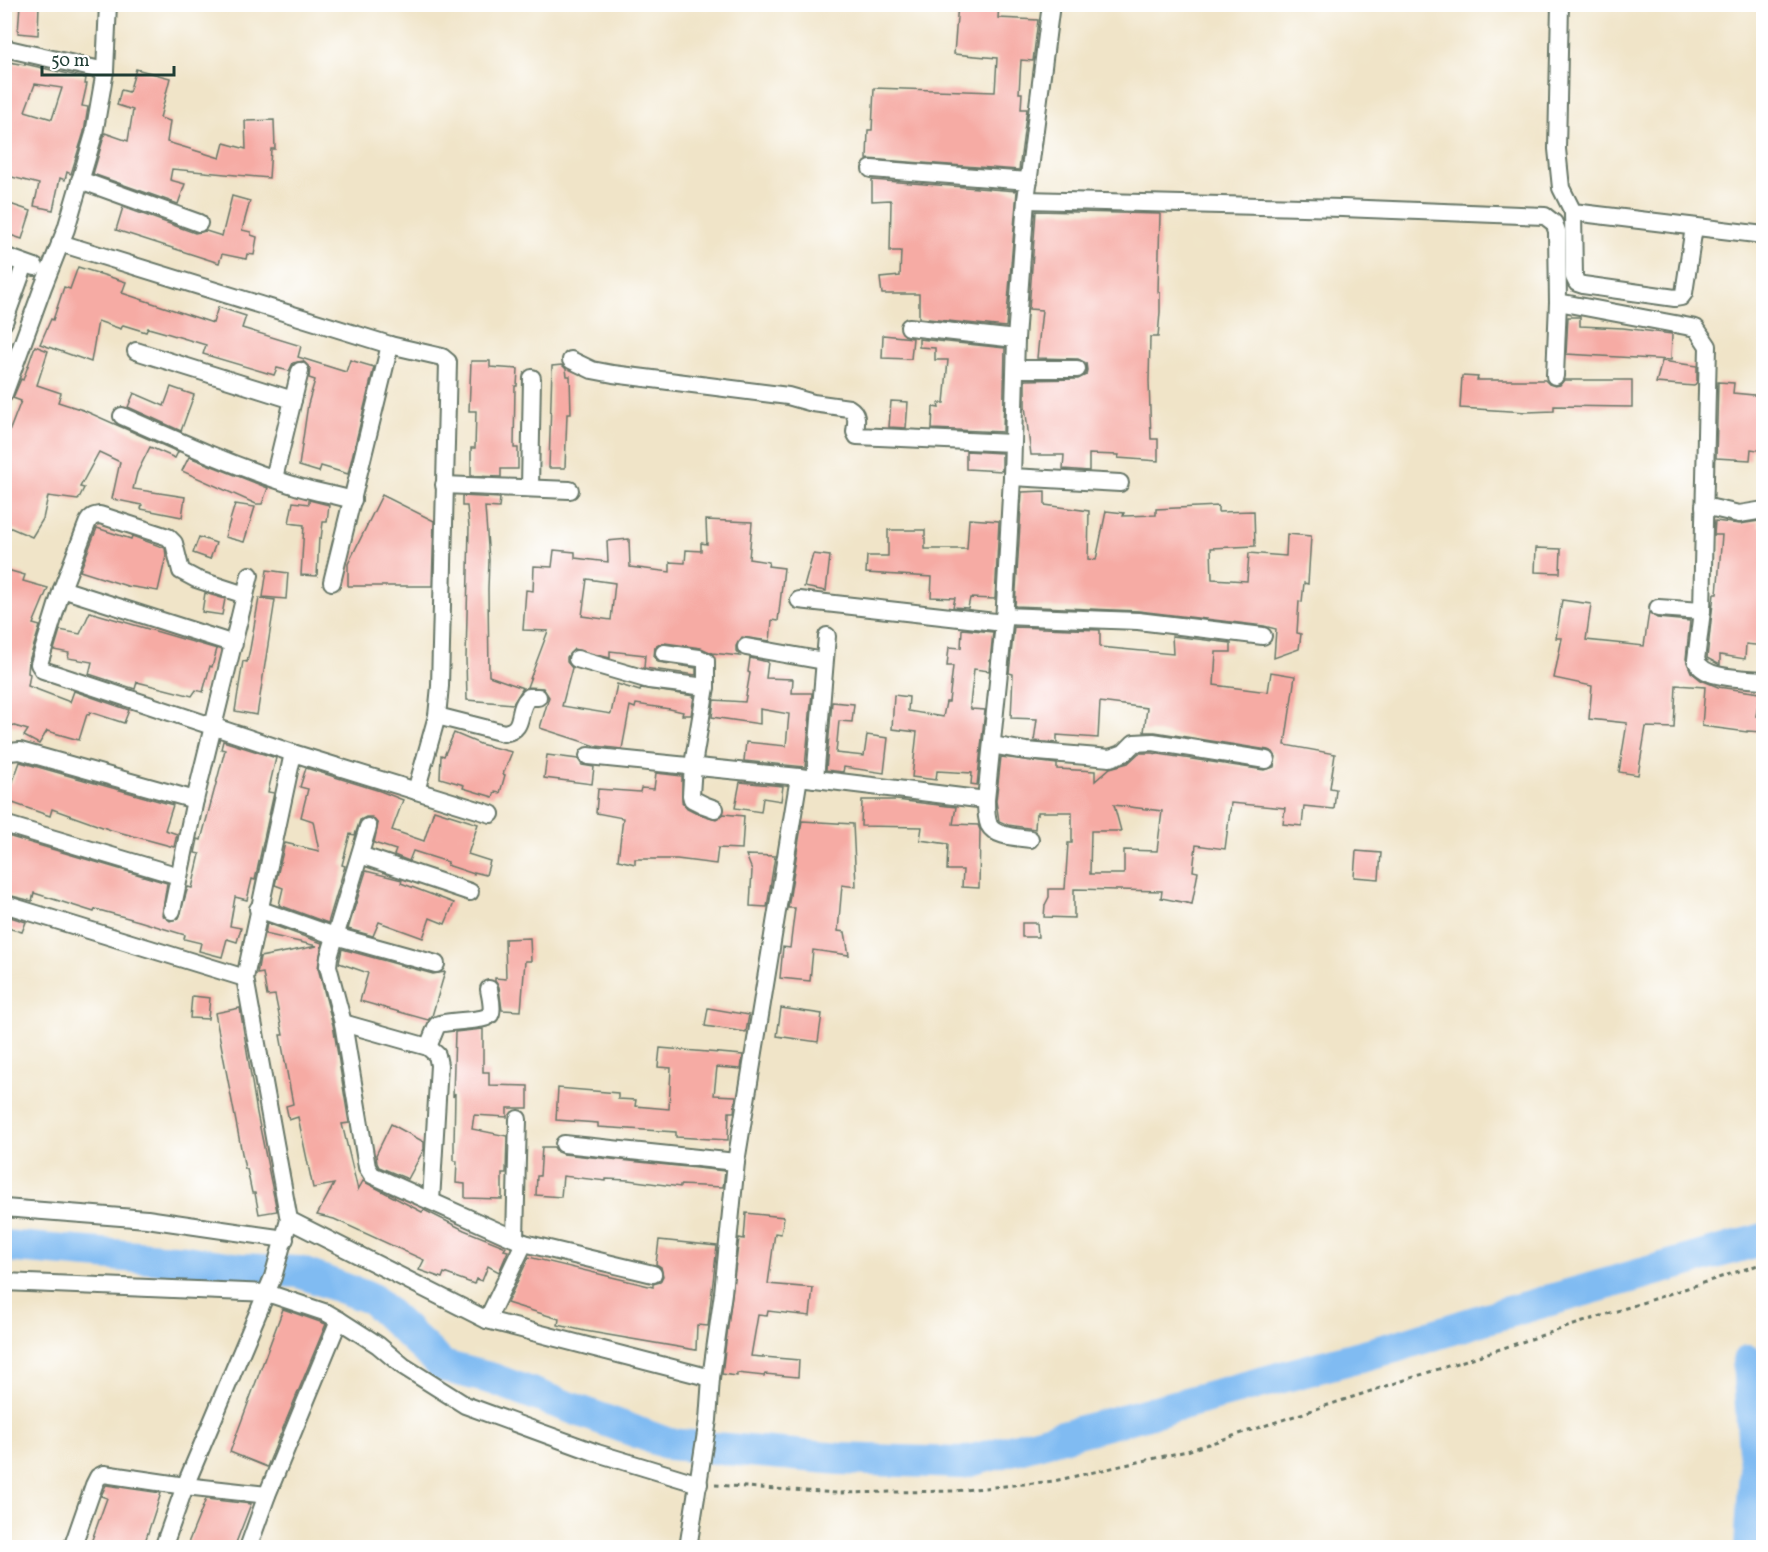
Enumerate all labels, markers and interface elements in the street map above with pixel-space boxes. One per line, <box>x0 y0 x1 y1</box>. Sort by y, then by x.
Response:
scale bar <box>42 39 174 77</box>
text: 50 m <box>51 49 90 74</box>

